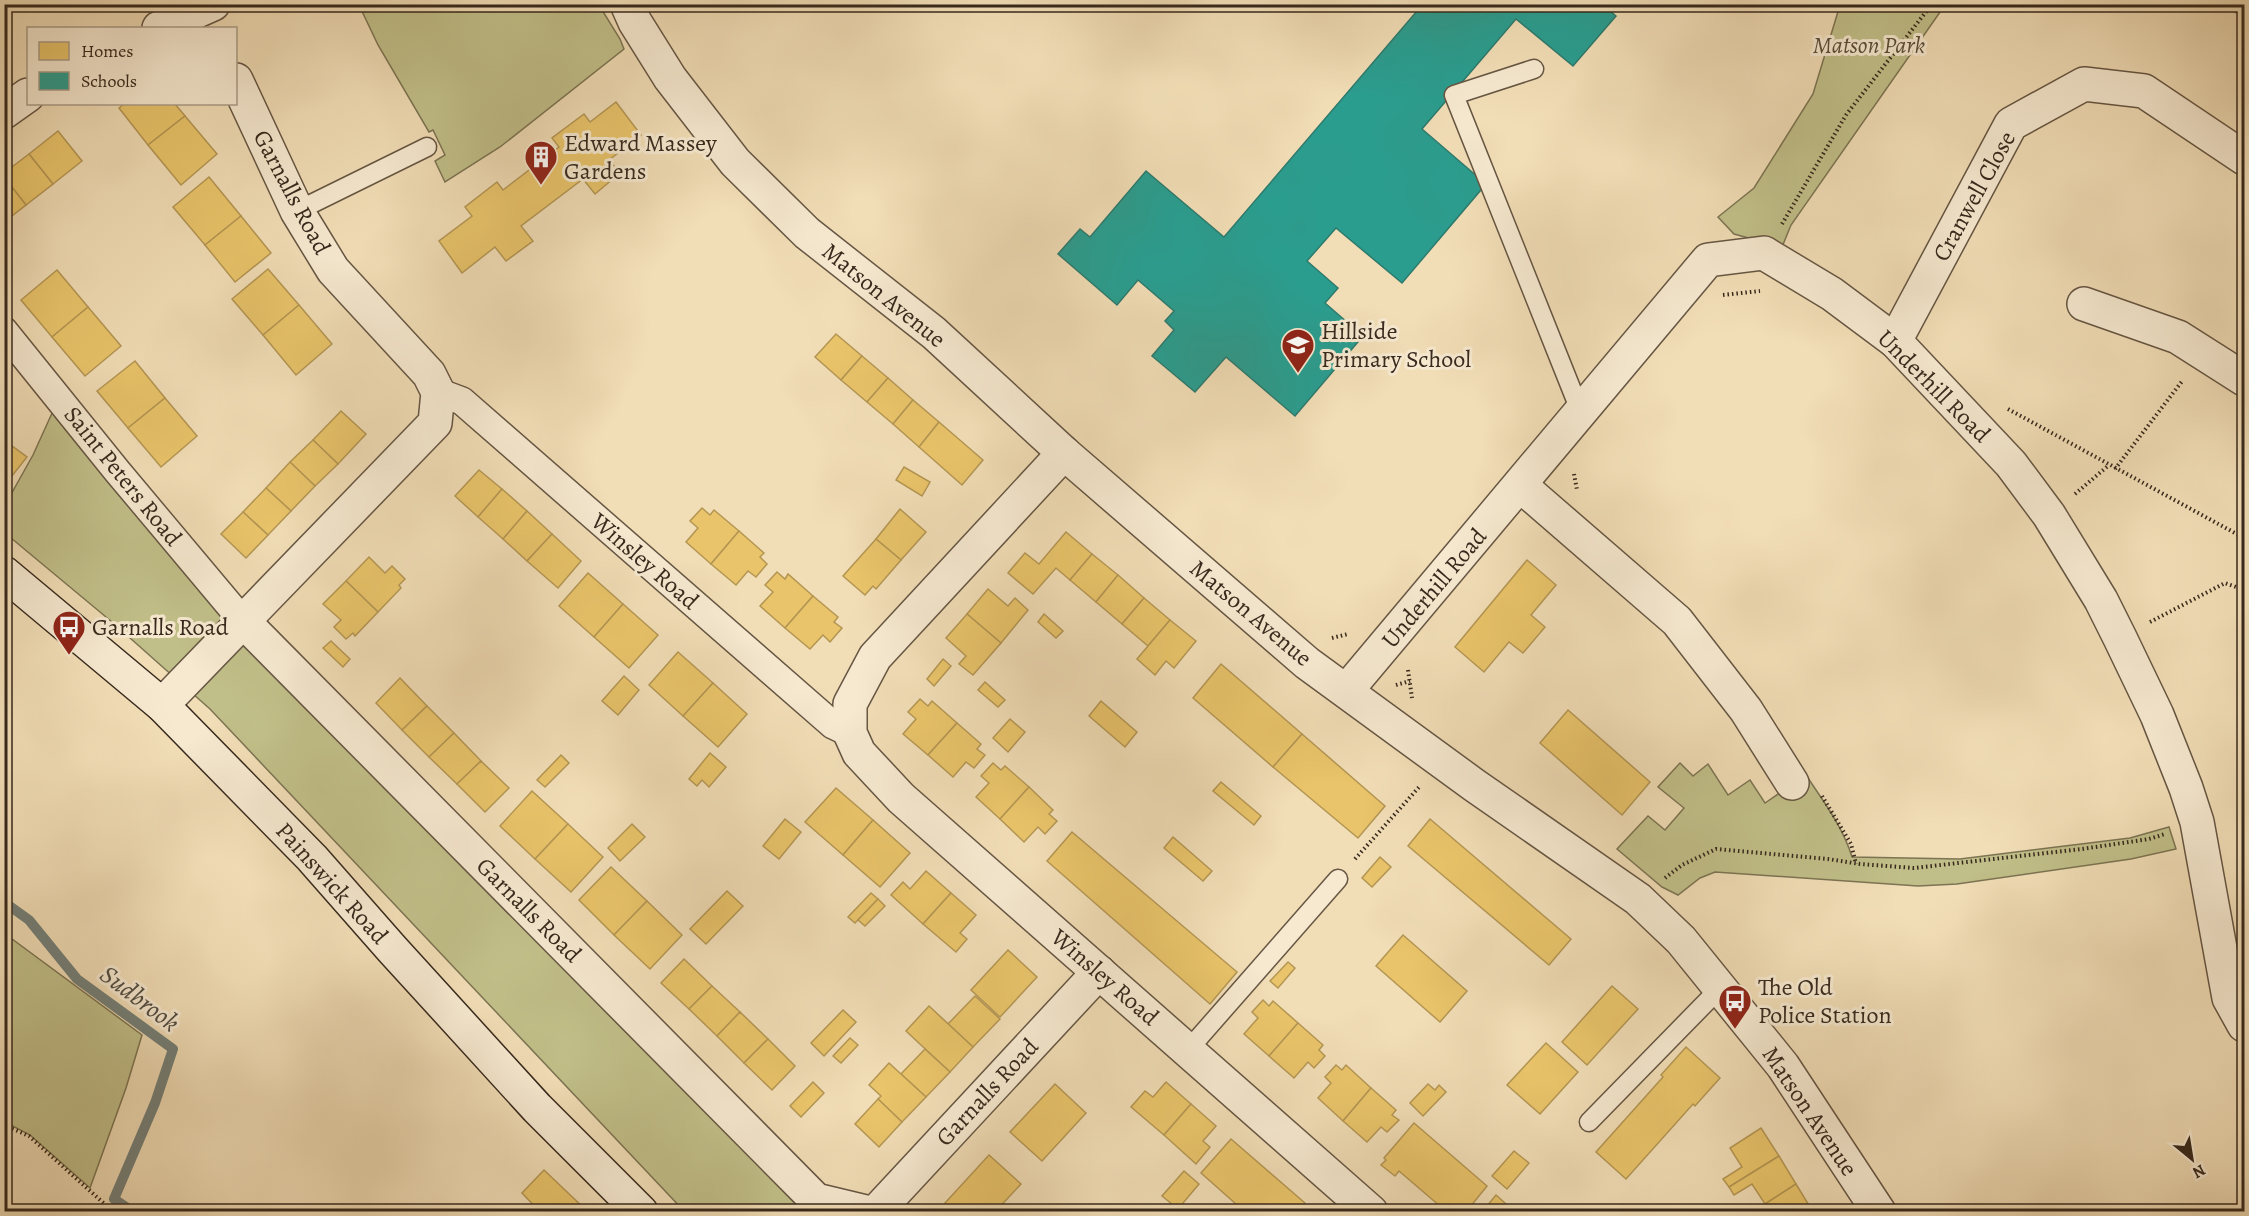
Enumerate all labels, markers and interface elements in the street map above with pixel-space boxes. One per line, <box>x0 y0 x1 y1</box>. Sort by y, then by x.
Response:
legend <box>27 27 237 105</box>
park label: Matson Park <box>1813 29 1926 61</box>
text: Homes <box>81 39 133 63</box>
text: Schools <box>81 69 137 93</box>
street label: Garnalls Road <box>246 124 338 260</box>
street label: Cranwell Close <box>1925 125 2023 267</box>
place label: Edward Massey Gardens <box>564 127 717 187</box>
building icon: Edward Massey Gardens <box>523 139 559 186</box>
street label: Matson Avenue <box>816 235 952 355</box>
place label: Hillside Primary School <box>1321 315 1471 375</box>
street label: Underhill Road <box>1870 322 1998 450</box>
school or university icon: Hillside Primary School <box>1280 327 1316 374</box>
street label: Saint Peters Road <box>57 399 189 553</box>
street label: Winsley Road <box>584 505 706 617</box>
street label: Underhill Road <box>1374 521 1494 655</box>
street label: Matson Avenue <box>1183 552 1319 674</box>
bus stop icon: Garnalls Road <box>51 609 87 656</box>
place label: Garnalls Road <box>92 611 229 643</box>
street label: Painswick Road <box>269 815 395 951</box>
street label: Garnalls Road <box>469 850 589 970</box>
street label: Winsley Road <box>1044 921 1166 1033</box>
water label: Sudbrook <box>93 957 187 1040</box>
place label: The Old Police Station <box>1758 971 1892 1031</box>
bus stop icon: The Old Police Station <box>1717 983 1753 1030</box>
street label: Garnalls Road <box>929 1031 1045 1153</box>
street label: Matson Avenue <box>1755 1040 1865 1182</box>
north arrow <box>2162 1129 2222 1189</box>
text: N <box>2188 1159 2210 1184</box>

